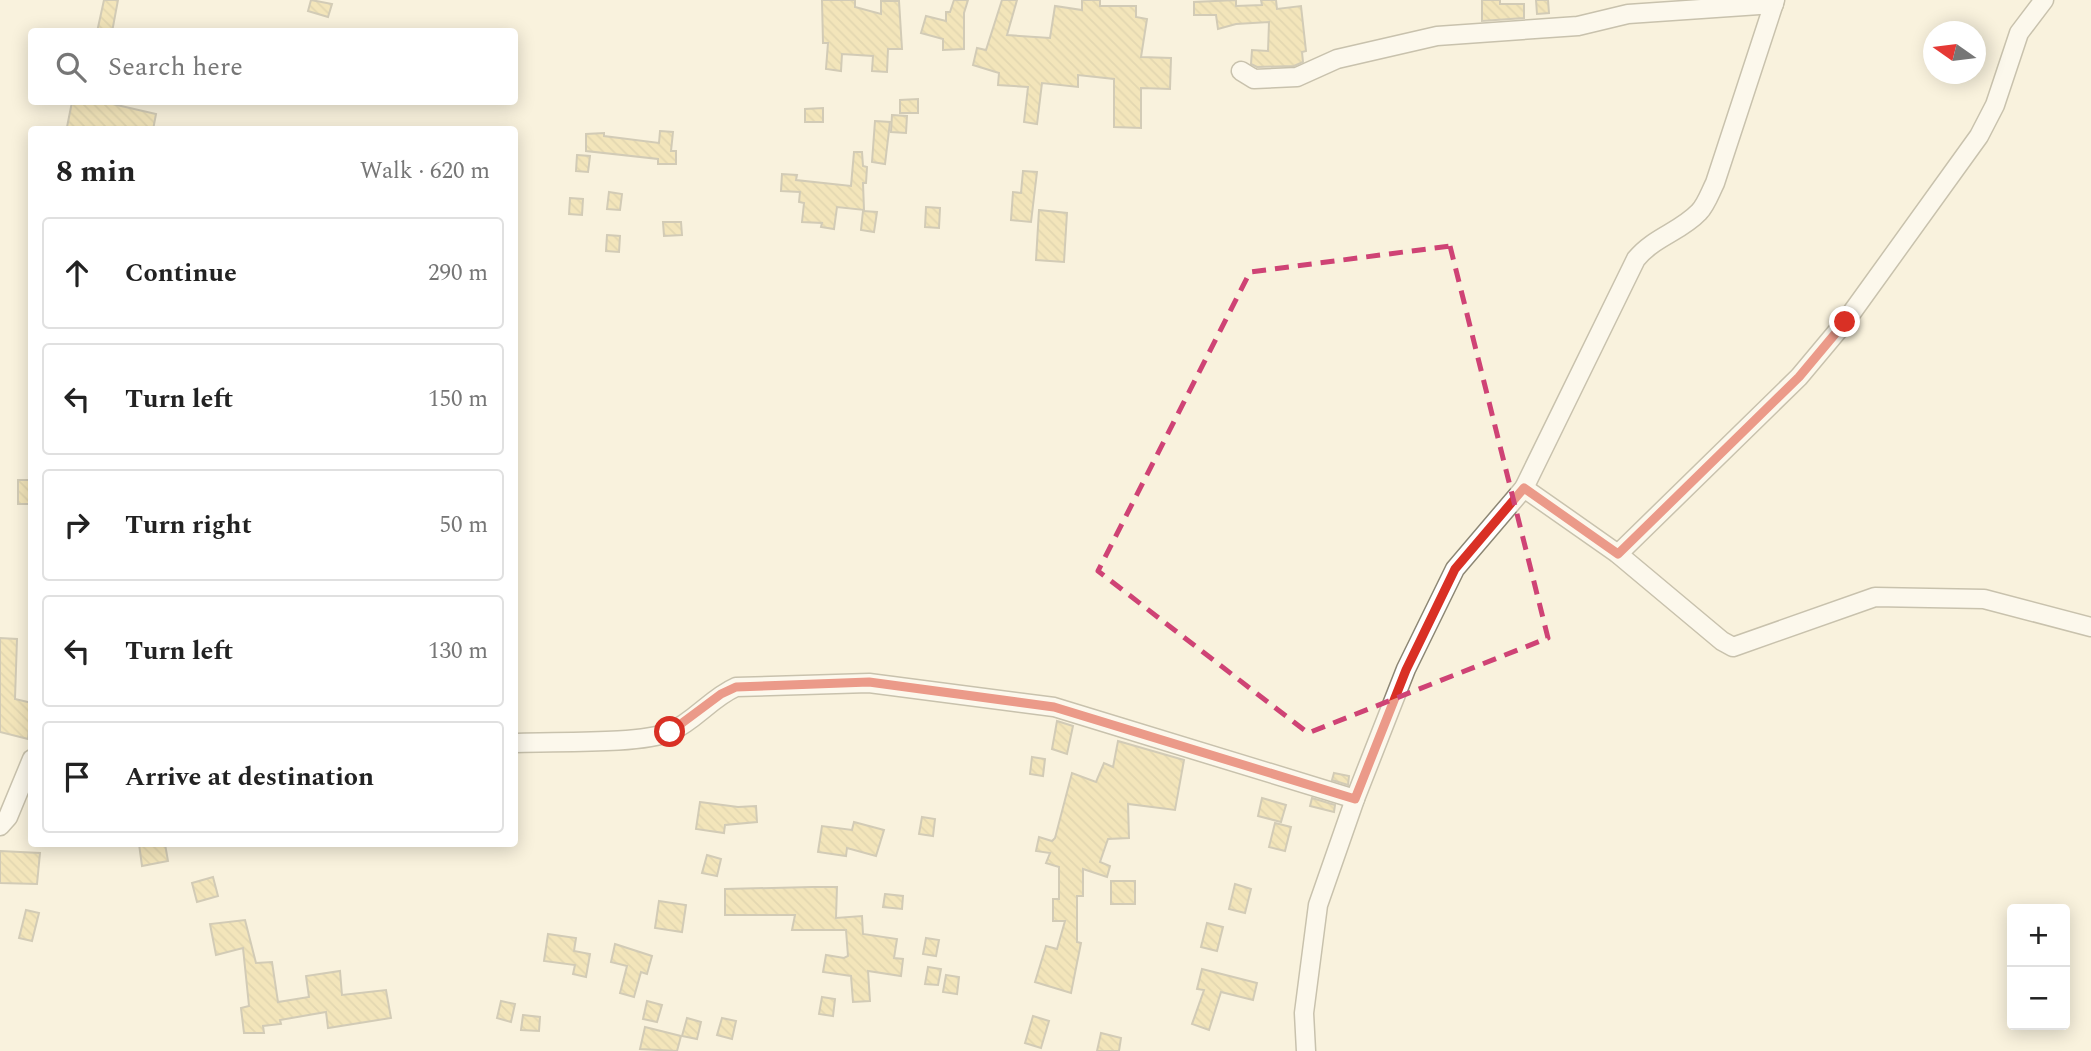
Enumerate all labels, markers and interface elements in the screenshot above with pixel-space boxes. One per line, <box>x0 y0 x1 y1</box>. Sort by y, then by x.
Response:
north arrow <box>1923 21 1986 84</box>
search box <box>28 28 518 105</box>
text: Search here <box>108 47 243 87</box>
icon: search <box>52 48 90 86</box>
text: 8 min <box>56 149 136 195</box>
text: Walk · 620 m <box>360 154 490 189</box>
text: Continue <box>125 253 237 293</box>
icon: ahead <box>58 254 96 292</box>
text: 290 m <box>428 256 488 291</box>
route end <box>1829 306 1860 337</box>
text: Turn left <box>125 379 233 419</box>
icon: left <box>58 380 96 418</box>
text: 150 m <box>428 382 488 417</box>
text: Turn right <box>125 505 252 545</box>
icon: right <box>58 506 96 544</box>
text: 50 m <box>439 508 488 543</box>
text: Turn left <box>125 631 233 671</box>
icon: left <box>58 632 96 670</box>
text: 130 m <box>428 634 488 669</box>
route start <box>654 716 685 747</box>
text: Arrive at destination <box>125 757 374 797</box>
icon: arrive <box>58 758 96 796</box>
map controls <box>2007 904 2070 1030</box>
button: + <box>2007 904 2070 967</box>
button: − <box>2007 967 2070 1030</box>

